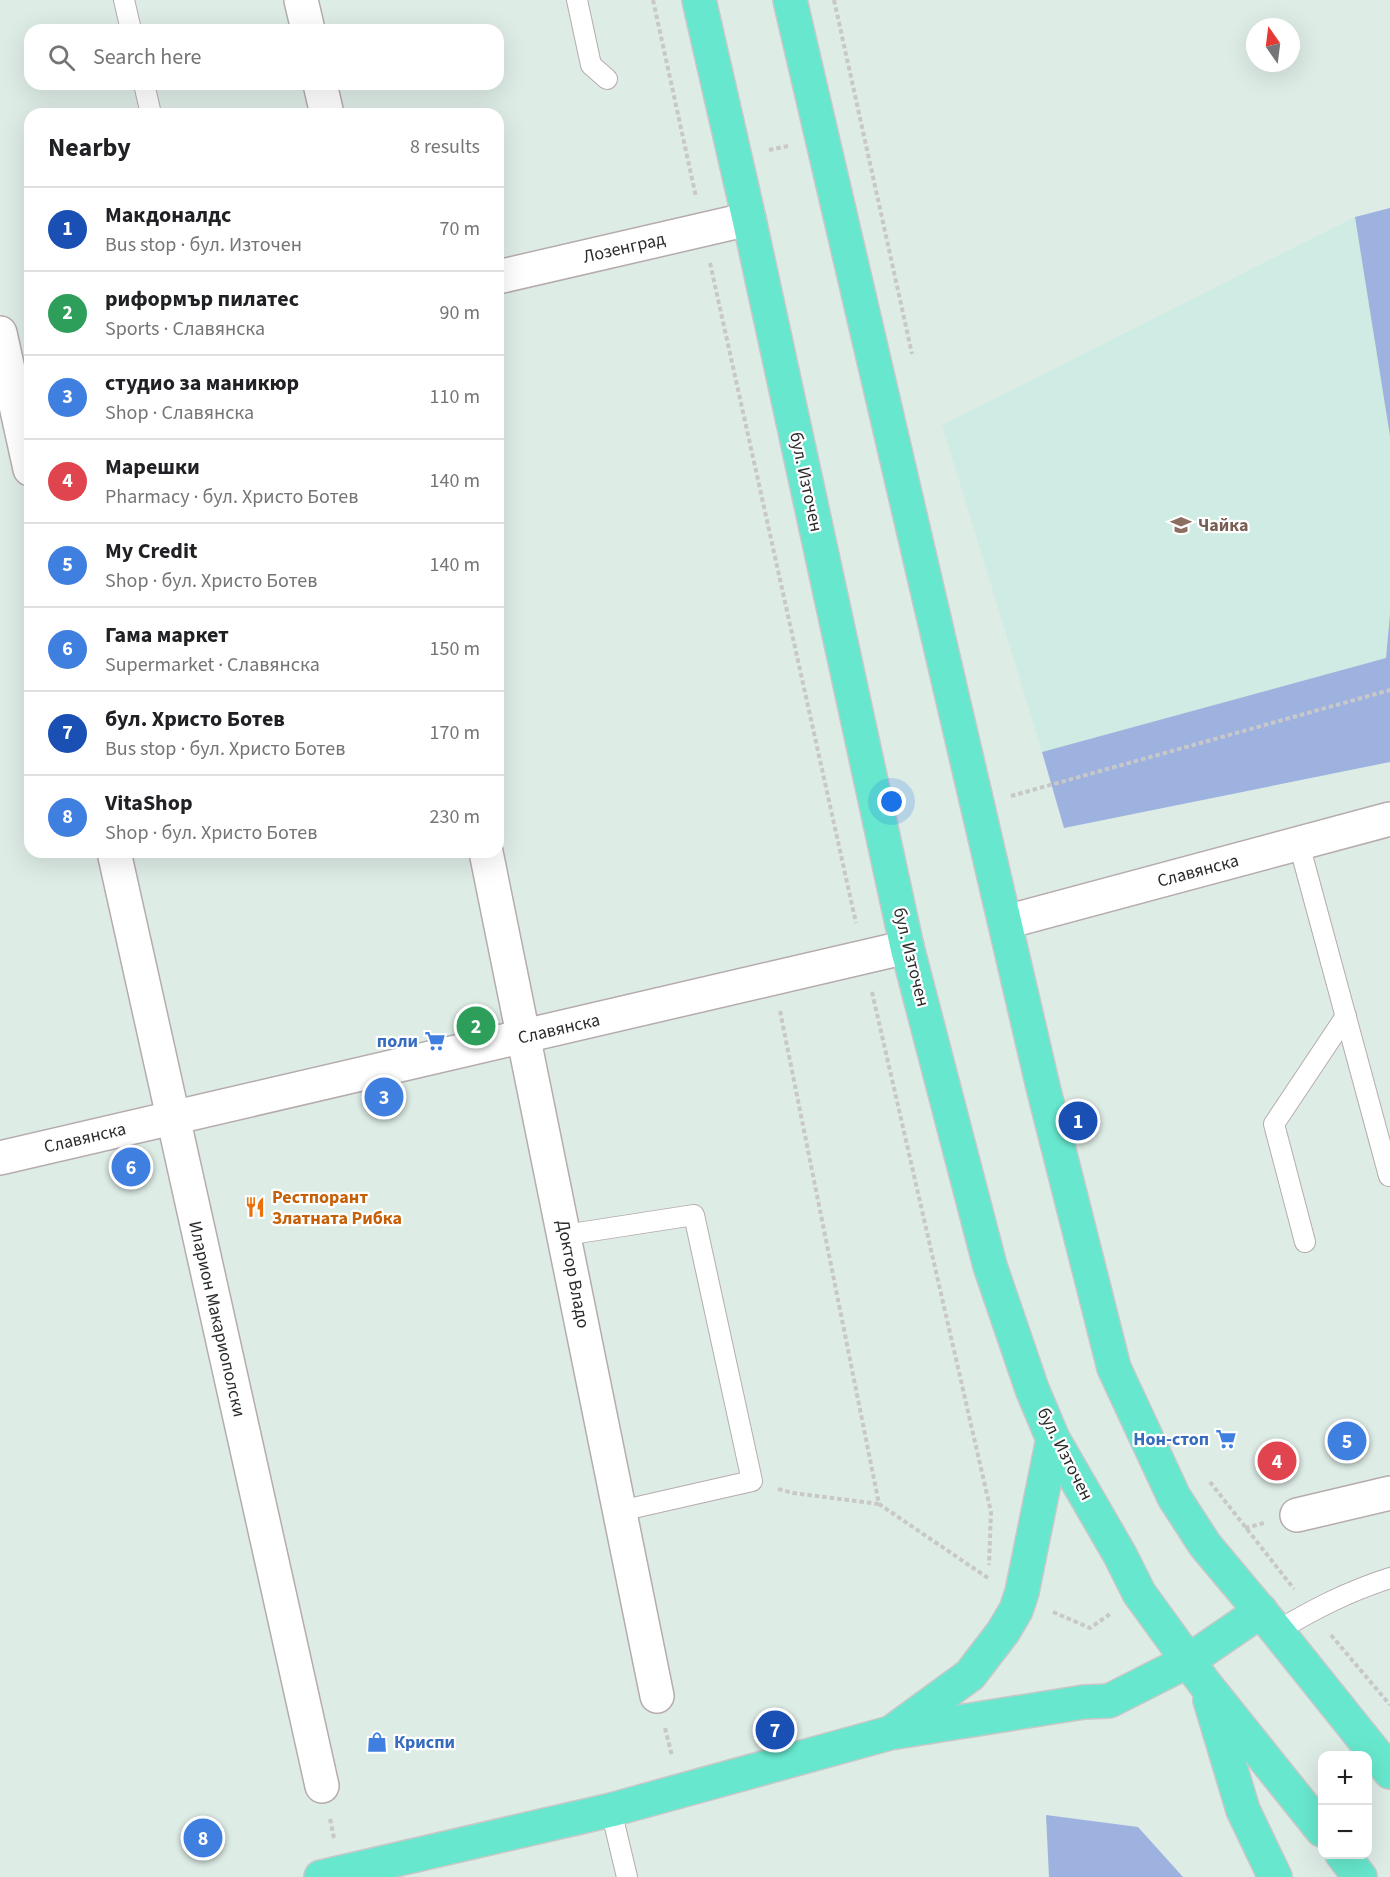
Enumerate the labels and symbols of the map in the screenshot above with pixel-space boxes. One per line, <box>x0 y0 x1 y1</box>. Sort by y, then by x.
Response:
north arrow <box>1246 18 1300 72</box>
street label: Лозенград <box>580 226 668 270</box>
street label: бул. Източен <box>783 430 829 534</box>
school or university icon: Чайка <box>1169 513 1193 537</box>
place label: Чайка <box>1198 513 1249 538</box>
your location <box>877 787 906 816</box>
street label: Славянска <box>1154 848 1242 894</box>
street label: бул. Източен <box>887 905 935 1009</box>
pin: 2 <box>456 1004 496 1048</box>
street label: Славянска <box>516 1007 602 1051</box>
place label: поли <box>377 1029 418 1054</box>
supermarket icon: поли <box>423 1029 447 1053</box>
pin: 3 <box>364 1074 404 1120</box>
pin: 1 <box>1058 1098 1098 1144</box>
street label: Славянска <box>42 1116 128 1160</box>
pin: 6 <box>112 1144 150 1190</box>
place label: Рестпорант Златната Рибка <box>272 1185 402 1231</box>
restaurant icon: Рестпорант Златната Рибка <box>243 1195 267 1219</box>
street label: Иларион Макариополски <box>182 1218 252 1420</box>
street label: Доктор Владо <box>550 1218 596 1330</box>
street label: бул. Източен <box>1031 1403 1099 1505</box>
pin: 5 <box>1328 1418 1366 1464</box>
place label: Нон-стоп <box>1133 1427 1209 1452</box>
supermarket icon: Нон-стоп <box>1214 1427 1238 1451</box>
pin: 4 <box>1258 1438 1296 1484</box>
pin: 7 <box>756 1708 794 1752</box>
shop icon: Криспи <box>365 1730 389 1754</box>
place label: Криспи <box>394 1730 455 1755</box>
pin: 8 <box>184 1816 222 1860</box>

